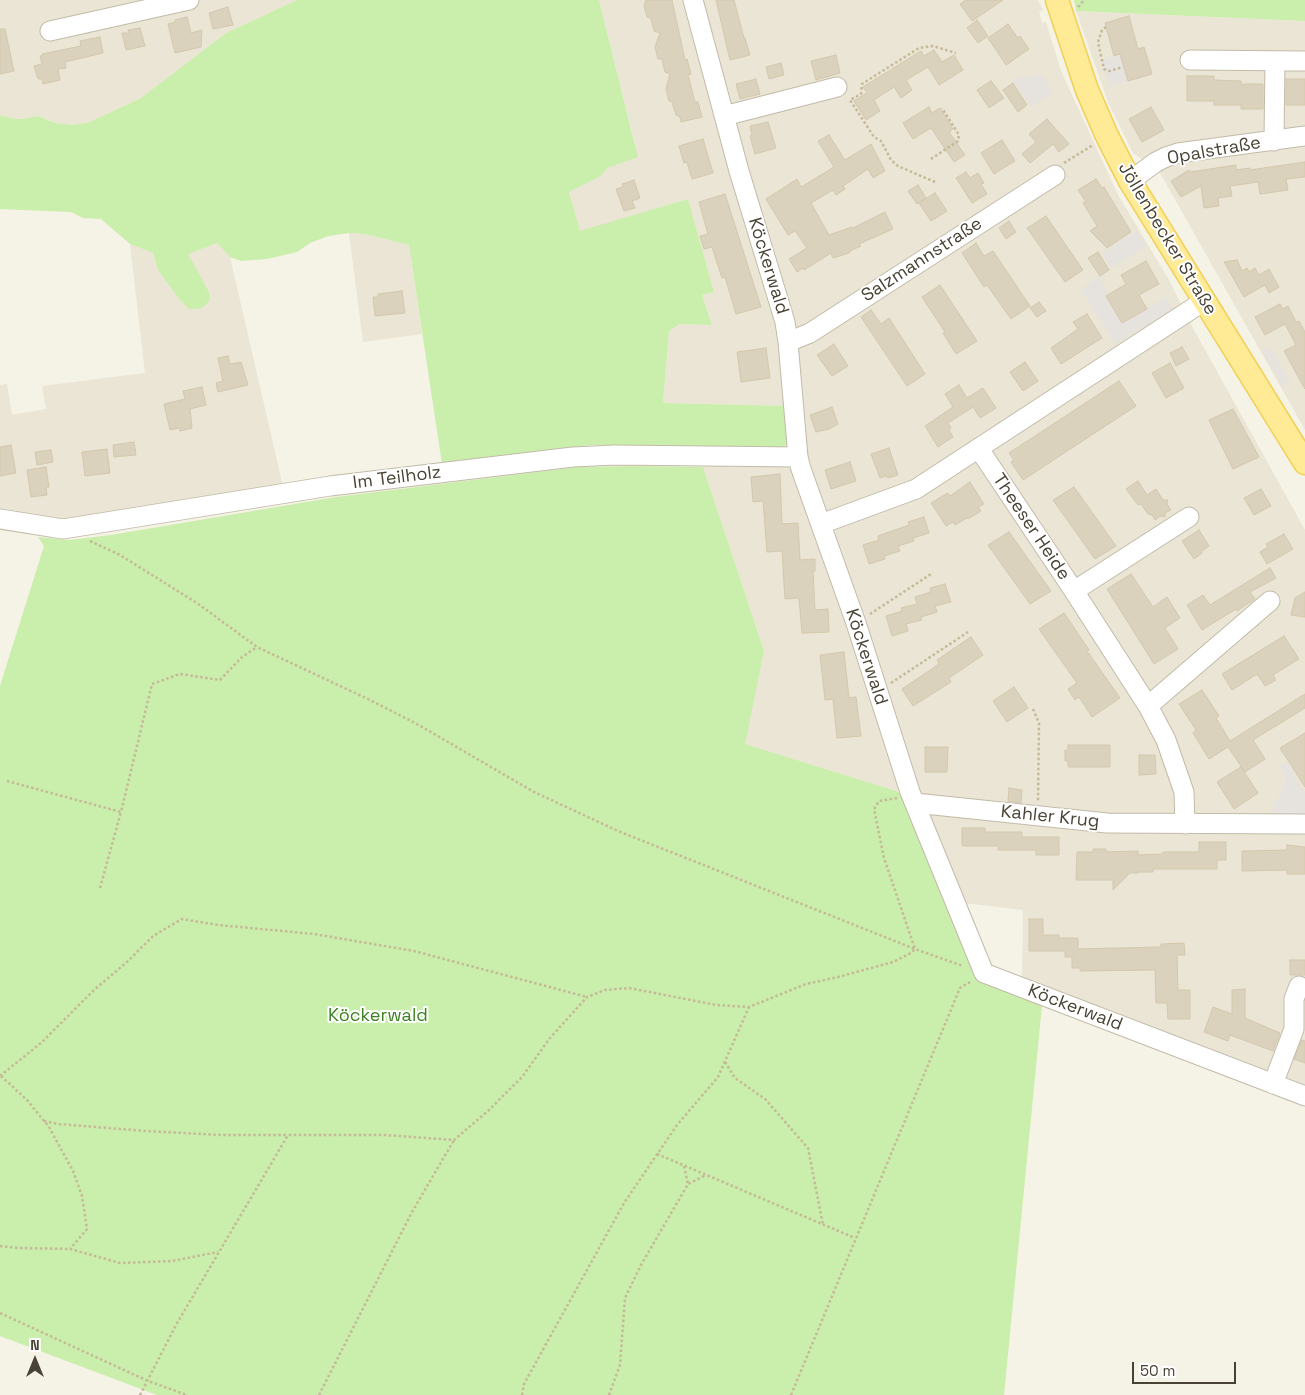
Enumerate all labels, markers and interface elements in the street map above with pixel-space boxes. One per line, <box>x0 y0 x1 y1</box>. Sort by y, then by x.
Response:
street label: Opalstraße <box>1165 132 1263 170</box>
street label: Jöllenbecker Straße <box>1113 159 1221 319</box>
street label: Salzmannstraße <box>858 213 986 307</box>
street label: Köckerwald <box>743 215 793 317</box>
street label: Im Teilholz <box>352 462 442 494</box>
street label: Theeser Heide <box>987 470 1075 584</box>
street label: Köckerwald <box>840 606 892 708</box>
street label: Kahler Krug <box>1000 801 1100 833</box>
street label: Köckerwald <box>1025 980 1125 1036</box>
park label: Köckerwald <box>328 1005 428 1027</box>
north arrow <box>10 1335 60 1385</box>
text: N <box>30 1336 40 1354</box>
scale bar <box>1135 1352 1239 1384</box>
text: 50 m <box>1140 1361 1175 1380</box>

